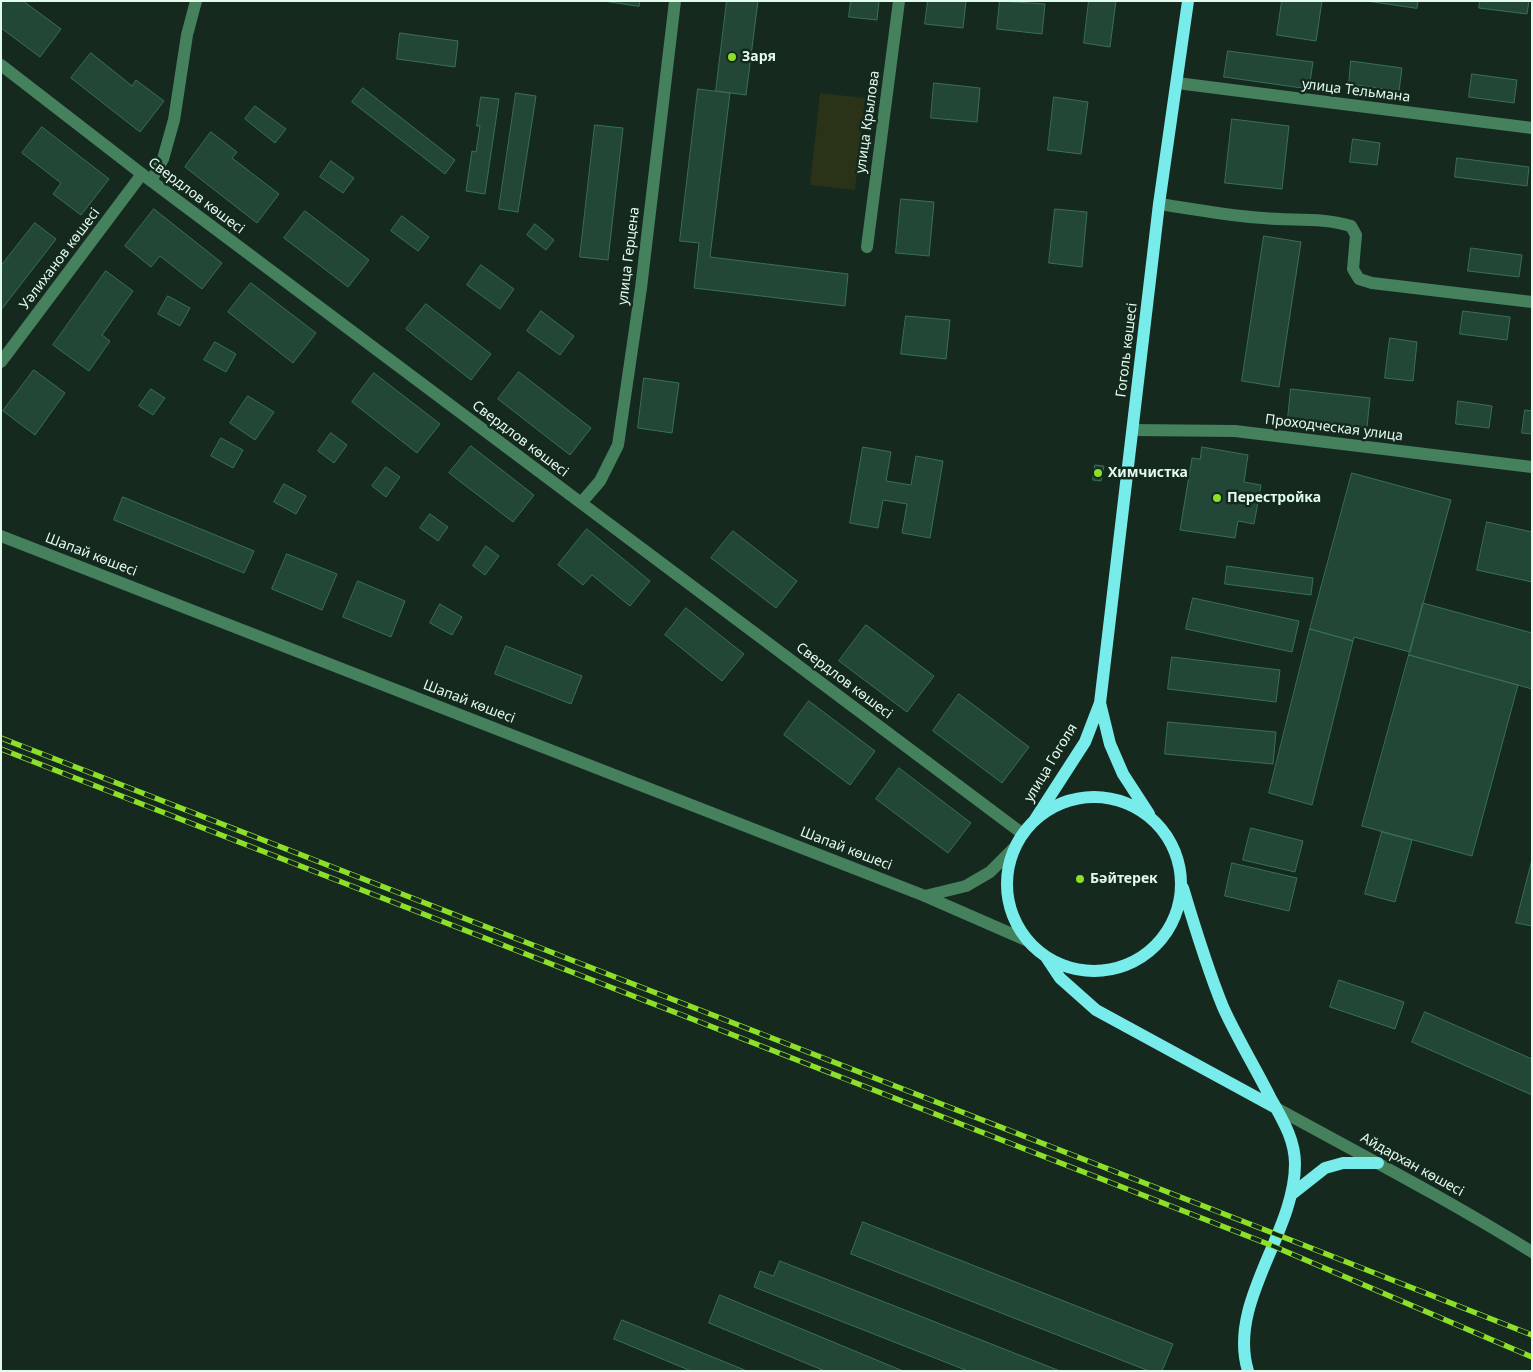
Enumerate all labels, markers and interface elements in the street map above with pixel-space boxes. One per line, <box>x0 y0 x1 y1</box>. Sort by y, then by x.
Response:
place label: Заря <box>742 49 776 65</box>
marker: Заря <box>726 51 738 63</box>
street label: улица Крылова <box>852 70 884 174</box>
street label: улица Тельмана <box>1301 76 1411 106</box>
street label: Свердлов көшесі <box>145 154 247 238</box>
street label: Уәлиханов көшесі <box>16 205 104 313</box>
street label: улица Герцена <box>615 206 643 306</box>
street label: Гоголь көшесі <box>1113 302 1141 398</box>
street label: Свердлов көшесі <box>469 397 571 481</box>
street label: Проходческая улица <box>1264 411 1404 445</box>
place label: Химчистка <box>1108 465 1188 481</box>
marker: Химчистка <box>1092 467 1104 479</box>
place label: Перестройка <box>1227 490 1321 506</box>
marker: Перестройка <box>1211 492 1223 504</box>
street label: Шапай көшесі <box>43 530 139 580</box>
street label: Свердлов көшесі <box>793 639 895 723</box>
street label: Шапай көшесі <box>421 677 517 727</box>
street label: улица Гоголя <box>1021 721 1081 805</box>
street label: Шапай көшесі <box>798 824 894 874</box>
place label: Бәйтерек <box>1090 871 1158 887</box>
marker: Бәйтерек <box>1074 873 1086 885</box>
street label: Айдархан көшесі <box>1357 1130 1467 1200</box>

